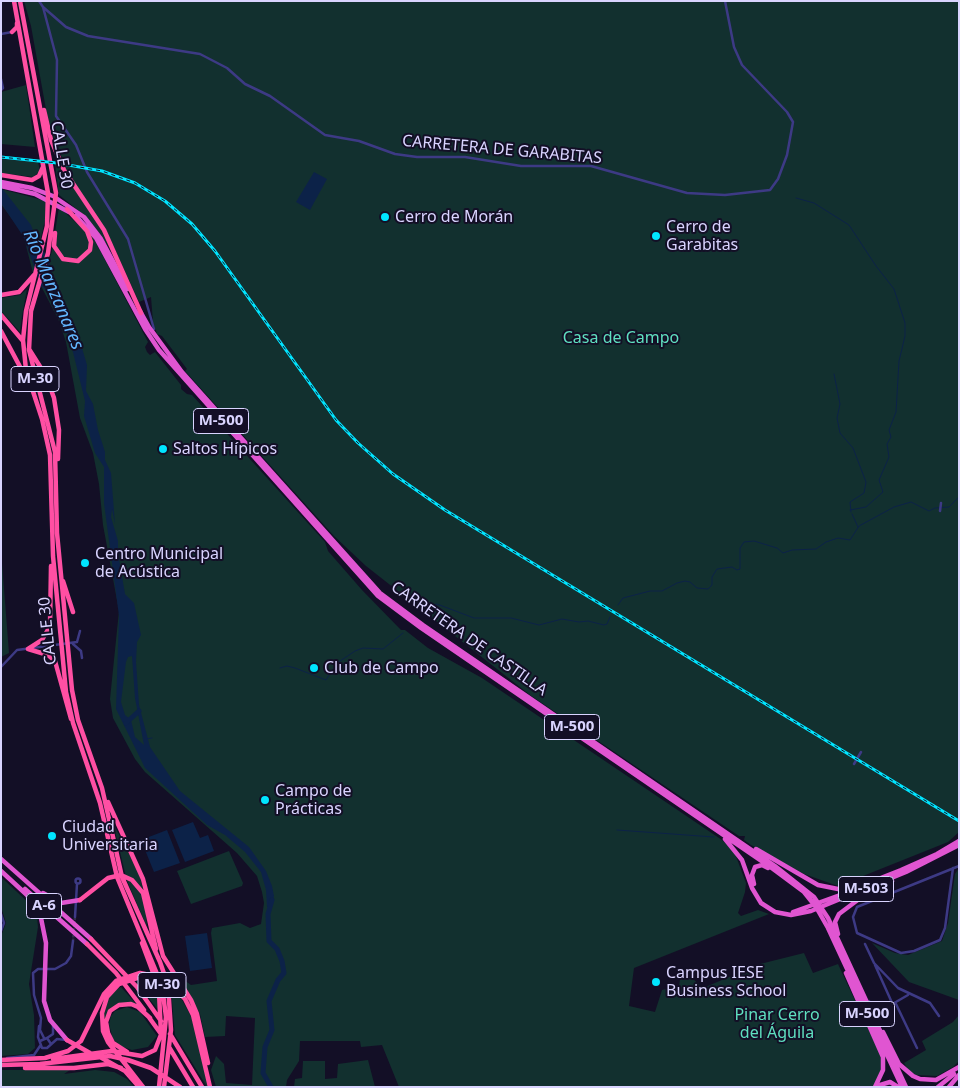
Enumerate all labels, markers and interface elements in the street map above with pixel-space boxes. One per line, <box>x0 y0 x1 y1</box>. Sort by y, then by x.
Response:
street label: CALLE 30 <box>46 120 76 190</box>
street label: CARRETERA DE GARABITAS <box>401 132 603 168</box>
place label: Cerro de Morán <box>395 207 513 227</box>
marker: Cerro de Morán <box>379 211 391 223</box>
place label: Cerro de Garabitas <box>666 217 738 255</box>
water label: Río Manzanares <box>18 227 88 353</box>
marker: Cerro de Garabitas <box>650 230 662 242</box>
park label: Casa de Campo <box>563 328 679 348</box>
road number: M-30 <box>11 366 59 392</box>
road number: M-500 <box>194 408 248 434</box>
place label: Saltos Hípicos <box>173 439 277 459</box>
marker: Saltos Hípicos <box>157 443 169 455</box>
place label: Centro Municipal de Acústica <box>95 544 223 582</box>
marker: Centro Municipal de Acústica <box>79 557 91 569</box>
street label: CARRETERA DE CASTILLA <box>387 578 551 700</box>
street label: CALLE 30 <box>35 596 61 666</box>
place label: Club de Campo <box>324 658 439 678</box>
marker: Club de Campo <box>308 662 320 674</box>
road number: M-500 <box>544 714 600 740</box>
place label: Campo de Prácticas <box>275 781 352 819</box>
marker: Campo de Prácticas <box>259 794 271 806</box>
place label: Ciudad Universitaria <box>62 817 158 855</box>
marker: Ciudad Universitaria <box>46 830 58 842</box>
road number: M-503 <box>838 876 894 902</box>
road number: A-6 <box>27 894 62 918</box>
place label: Campus IESE Business School <box>666 963 786 1001</box>
road number: M-30 <box>138 972 186 998</box>
marker: Campus IESE Business School <box>650 976 662 988</box>
road number: M-500 <box>840 1002 894 1026</box>
park label: Pinar Cerro del Águila <box>734 1005 820 1043</box>

